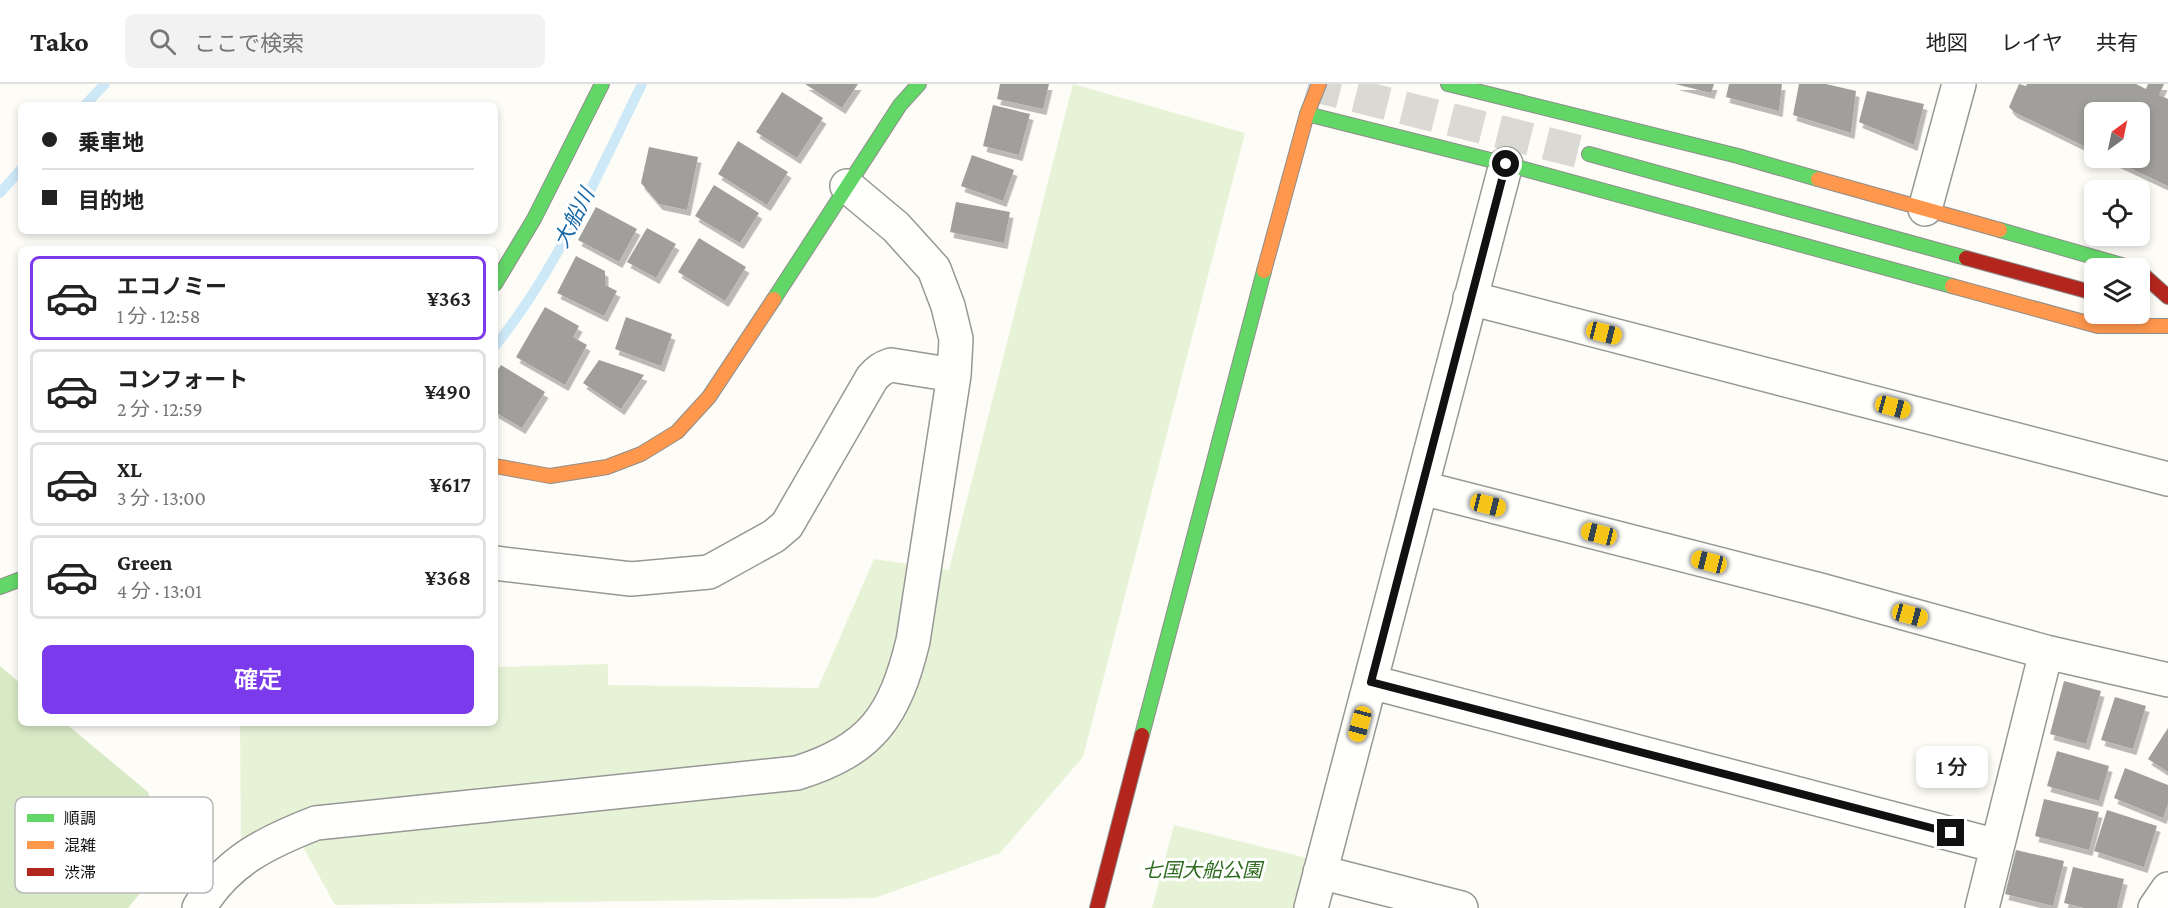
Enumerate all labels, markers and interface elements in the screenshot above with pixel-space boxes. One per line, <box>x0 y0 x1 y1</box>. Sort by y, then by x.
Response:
search box <box>125 14 545 68</box>
icon: search <box>146 25 179 58</box>
text: Tako <box>30 26 89 57</box>
text: ここで検索 <box>194 31 304 56</box>
text: 地図 <box>1926 31 1968 55</box>
text: レイヤ <box>2001 31 2063 55</box>
text: 共有 <box>2096 31 2138 55</box>
north arrow <box>2084 102 2150 168</box>
map controls <box>2084 102 2150 324</box>
text: 乗車地 <box>78 130 144 155</box>
route start <box>1492 150 1519 177</box>
button: locate <box>2084 180 2150 246</box>
water label: 大船川 <box>549 183 600 252</box>
text: 目的地 <box>78 188 144 213</box>
button: layers <box>2084 258 2150 324</box>
icon: car <box>45 271 99 325</box>
text: エコノミー <box>117 274 227 299</box>
text: ¥363 <box>427 286 471 311</box>
text: 1 分 · 12:58 <box>117 305 201 327</box>
car <box>1584 320 1624 346</box>
icon: car <box>45 364 99 418</box>
text: コンフォート <box>117 367 248 392</box>
text: ¥490 <box>424 379 471 404</box>
car <box>1873 394 1913 420</box>
text: 2 分 · 12:59 <box>117 398 203 420</box>
icon: car <box>45 457 99 511</box>
text: XL <box>117 457 142 482</box>
text: ¥617 <box>429 472 471 497</box>
text: 3 分 · 13:00 <box>117 487 206 509</box>
car <box>1468 492 1508 518</box>
car <box>1579 521 1619 547</box>
car <box>1689 549 1729 575</box>
icon: car <box>45 550 99 604</box>
text: Green <box>117 550 173 575</box>
text: ¥368 <box>425 565 471 590</box>
text: 4 分 · 13:01 <box>117 580 202 602</box>
car <box>1890 602 1930 628</box>
button: 確定 <box>42 645 474 714</box>
car <box>1347 704 1373 744</box>
callout: 1 分 <box>1915 746 1987 788</box>
text: 1 分 <box>1937 756 1967 778</box>
legend <box>15 797 213 893</box>
text: 順調 <box>64 810 96 827</box>
route end <box>1937 819 1964 846</box>
text: 混雑 <box>64 837 96 854</box>
park label: 七国大船公園 <box>1142 859 1265 881</box>
text: 渋滞 <box>64 864 96 881</box>

